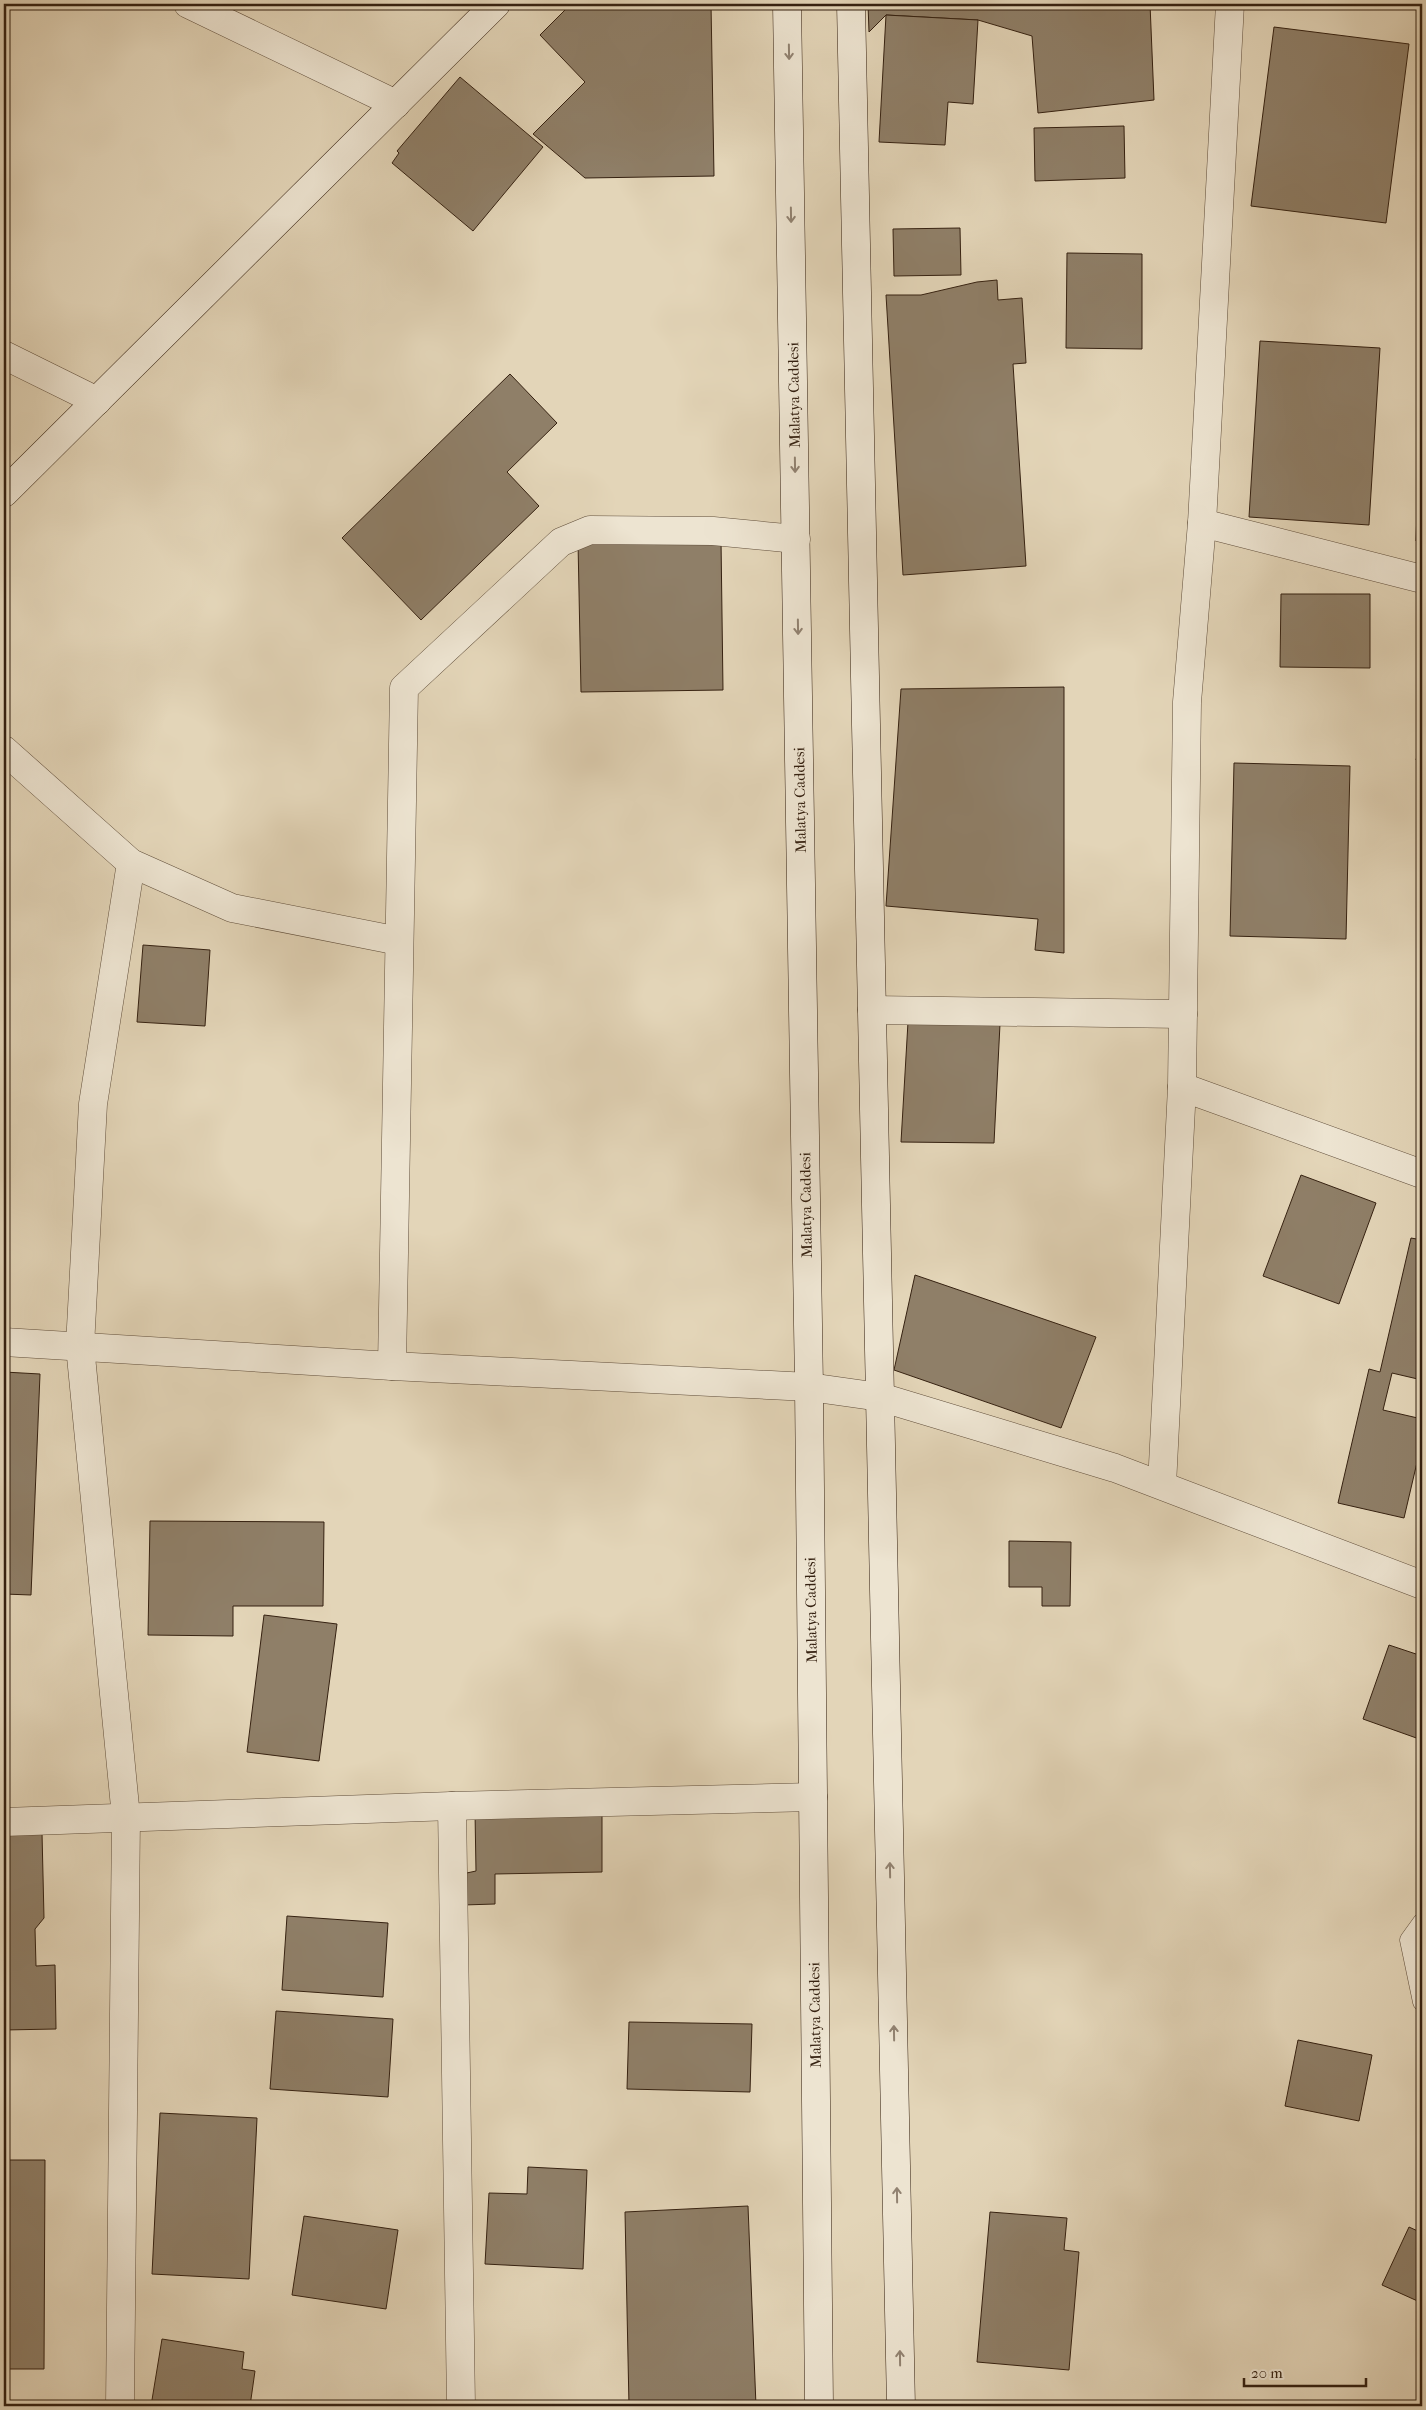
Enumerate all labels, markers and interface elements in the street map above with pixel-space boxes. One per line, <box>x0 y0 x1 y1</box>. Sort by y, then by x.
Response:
one-way arrow <box>784 44 793 60</box>
one-way arrow <box>787 207 796 223</box>
street label: Malatya Caddesi <box>784 341 804 448</box>
one-way arrow <box>790 456 800 473</box>
one-way arrow <box>793 619 802 635</box>
street label: Malatya Caddesi <box>790 746 810 853</box>
street label: Malatya Caddesi <box>796 1151 816 1258</box>
street label: Malatya Caddesi <box>801 1556 821 1663</box>
one-way arrow <box>885 1862 895 1878</box>
street label: Malatya Caddesi <box>805 1961 825 2068</box>
one-way arrow <box>889 2025 898 2041</box>
one-way arrow <box>892 2187 902 2204</box>
one-way arrow <box>896 2350 905 2366</box>
scale bar <box>1244 2355 1366 2387</box>
text: 20 m <box>1251 2364 1283 2382</box>

